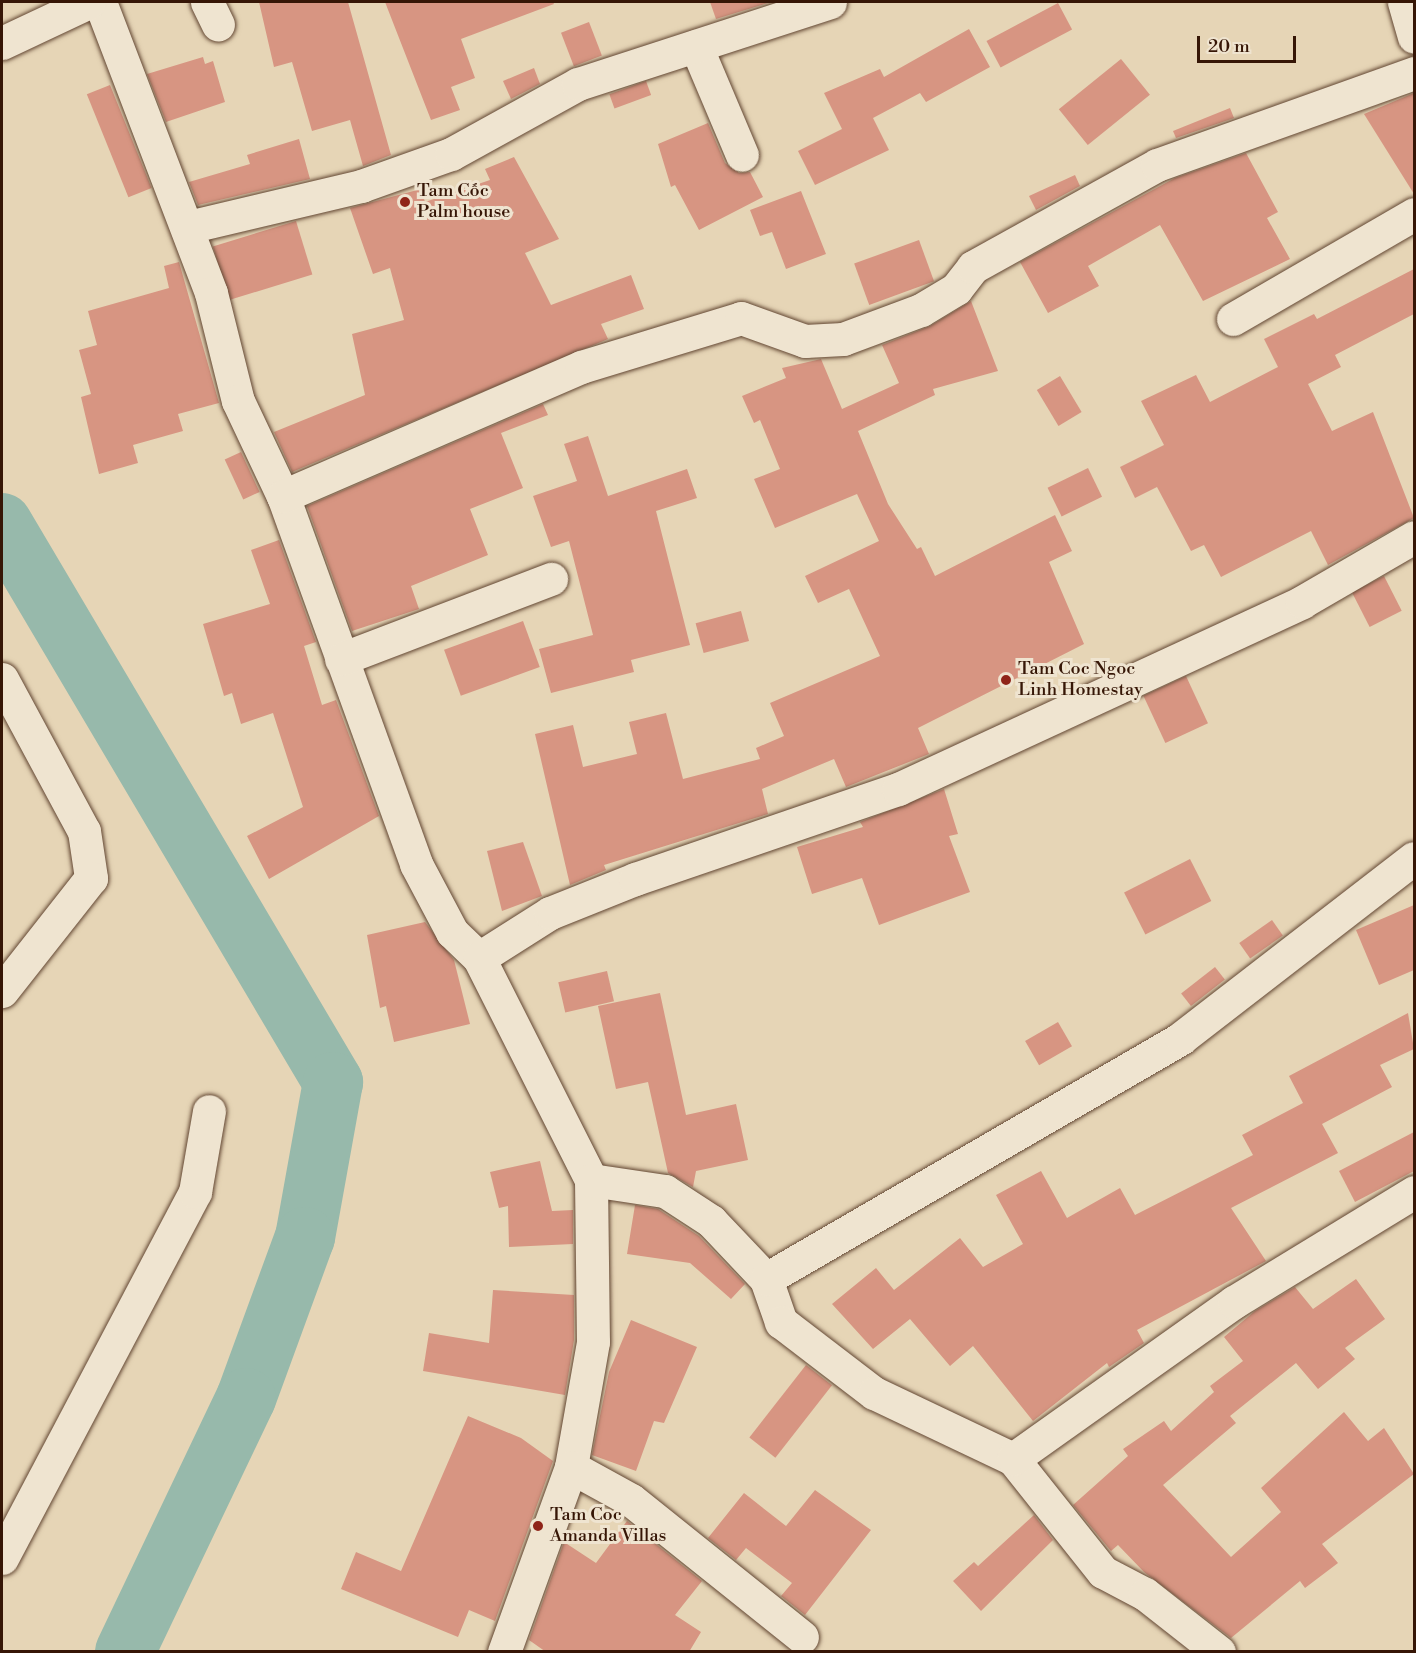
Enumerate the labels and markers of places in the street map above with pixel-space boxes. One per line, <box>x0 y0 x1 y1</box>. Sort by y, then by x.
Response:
place label: Tam Cốc Palm house <box>417 181 510 224</box>
marker: Tam Cốc Palm house <box>398 195 412 209</box>
place label: Tam Coc Ngoc Linh Homestay <box>1018 659 1143 702</box>
marker: Tam Coc Ngoc Linh Homestay <box>999 673 1013 687</box>
place label: Tam Coc Amanda Villas <box>550 1505 666 1547</box>
marker: Tam Coc Amanda Villas <box>531 1519 545 1533</box>

